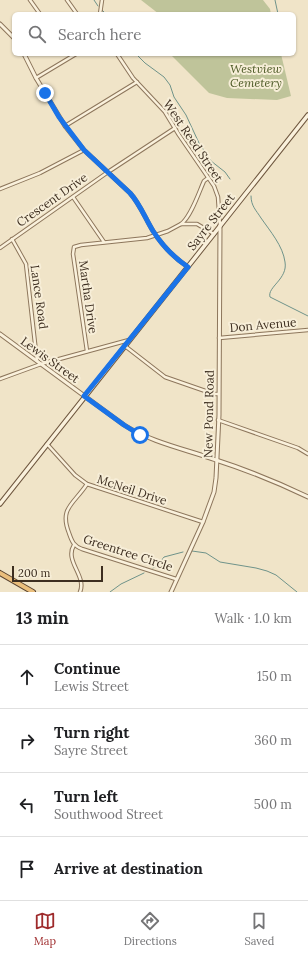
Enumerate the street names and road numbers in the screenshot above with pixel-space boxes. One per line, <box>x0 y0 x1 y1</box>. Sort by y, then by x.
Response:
street label: West Reed Street <box>160 97 227 185</box>
street label: Crescent Drive <box>13 169 91 230</box>
street label: Sayre Street <box>184 190 238 253</box>
street label: Martha Drive <box>76 259 101 335</box>
street label: Lance Road <box>28 264 51 330</box>
street label: Don Avenue <box>229 314 298 335</box>
street label: Lewis Street <box>18 333 83 386</box>
street label: New Pond Road <box>200 370 217 458</box>
street label: McNeil Drive <box>95 471 169 508</box>
street label: Greentree Circle <box>81 531 175 574</box>

